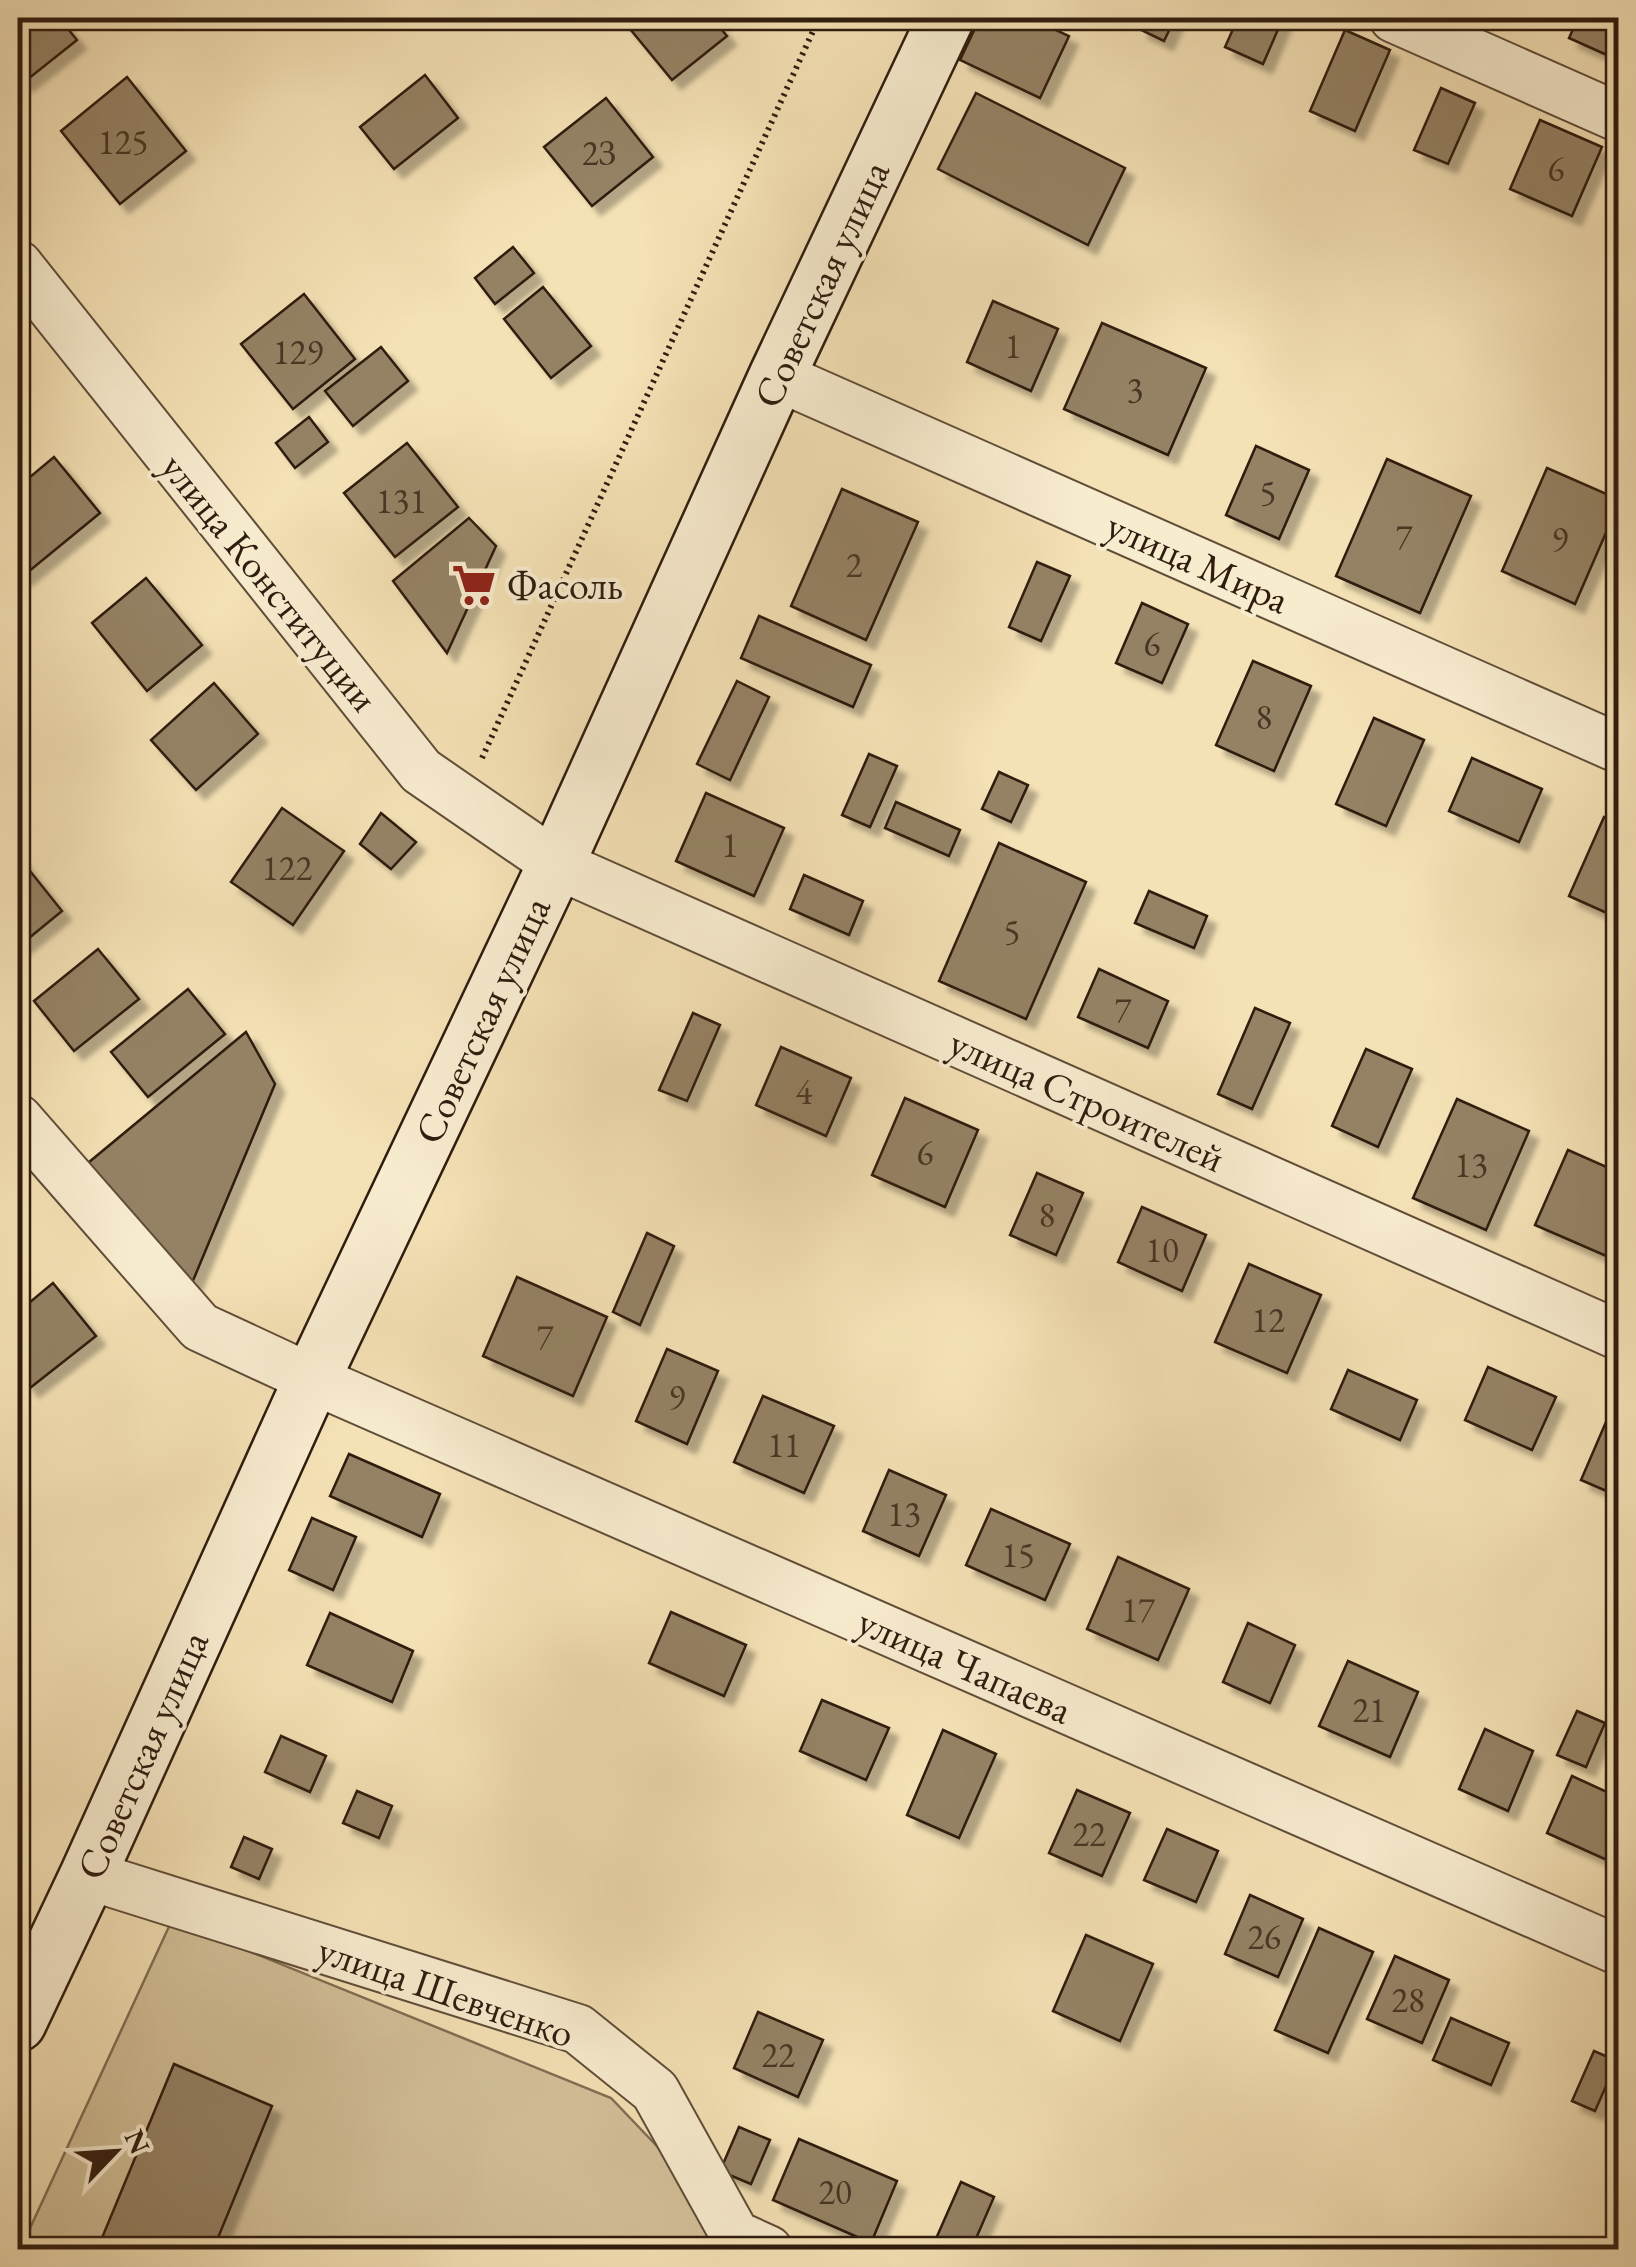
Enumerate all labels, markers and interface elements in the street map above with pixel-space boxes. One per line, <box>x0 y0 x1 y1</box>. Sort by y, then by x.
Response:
house number: 125 <box>98 119 148 164</box>
house number: 2З <box>582 130 616 175</box>
house number: 6 <box>1548 146 1564 191</box>
street label: Советская улица <box>741 152 901 416</box>
house number: 1 <box>1005 323 1021 368</box>
house number: 129 <box>273 329 323 374</box>
house number: 3 <box>1127 367 1143 412</box>
street label: улица Конституции <box>150 442 390 722</box>
house number: 5 <box>1260 470 1276 515</box>
house number: 131 <box>376 478 426 523</box>
street label: улица Мира <box>1099 499 1297 625</box>
house number: 7 <box>1396 514 1413 559</box>
house number: 9 <box>1552 516 1569 561</box>
house number: 2 <box>846 542 863 587</box>
place label: Фасоль <box>507 559 623 611</box>
supermarket icon: Фасоль <box>450 561 498 609</box>
house number: 6 <box>1144 621 1160 666</box>
house number: 8 <box>1256 694 1272 739</box>
house number: 1 <box>722 822 738 867</box>
house number: 122 <box>262 845 312 890</box>
street label: Советская улица <box>402 888 562 1152</box>
house number: 5 <box>1004 909 1020 954</box>
house number: 7 <box>1115 987 1132 1032</box>
street label: улица Строителей <box>941 1016 1233 1184</box>
house number: 4 <box>796 1069 813 1114</box>
house number: 6 <box>917 1130 933 1175</box>
house number: 13 <box>1454 1142 1488 1187</box>
house number: 8 <box>1039 1192 1055 1237</box>
house number: 10 <box>1145 1227 1179 1272</box>
house number: 12 <box>1251 1297 1285 1342</box>
house number: 7 <box>537 1314 554 1359</box>
house number: 9 <box>669 1374 686 1419</box>
house number: 11 <box>767 1422 801 1467</box>
house number: 13 <box>887 1491 921 1536</box>
house number: 15 <box>1001 1532 1035 1577</box>
house number: 17 <box>1121 1587 1155 1632</box>
street label: улица Чапаева <box>850 1595 1080 1735</box>
street label: Советская улица <box>64 1623 220 1887</box>
house number: 21 <box>1352 1687 1386 1732</box>
house number: 22 <box>1072 1811 1106 1856</box>
house number: 26 <box>1247 1914 1281 1959</box>
street label: улица Шевченко <box>311 1923 581 2059</box>
house number: 28 <box>1391 1977 1425 2022</box>
house number: 22 <box>761 2032 795 2077</box>
north arrow <box>65 2102 165 2202</box>
text: N <box>117 2124 159 2160</box>
house number: 20 <box>818 2169 852 2214</box>

